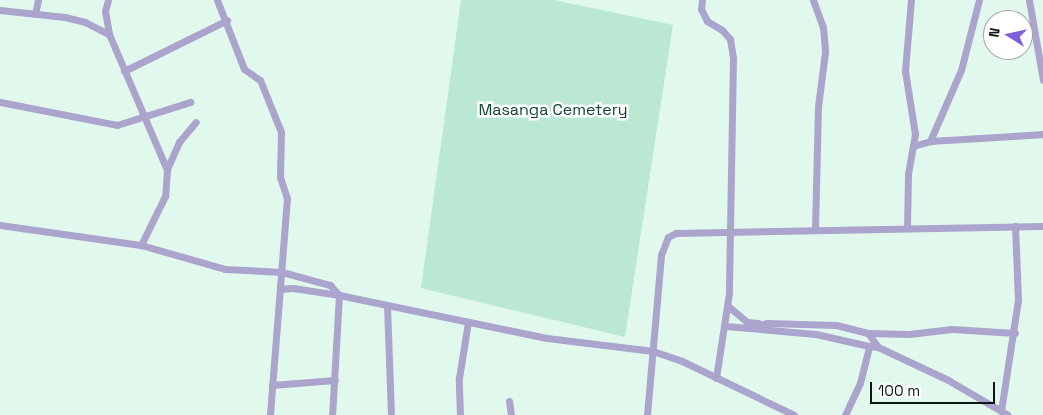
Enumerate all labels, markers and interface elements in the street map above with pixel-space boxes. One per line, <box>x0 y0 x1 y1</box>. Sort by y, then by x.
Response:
north arrow <box>983 10 1033 60</box>
text: N <box>985 26 1004 39</box>
park label: Masanga Cemetery <box>479 100 627 120</box>
scale bar <box>873 372 998 404</box>
text: 100 m <box>878 381 920 400</box>

